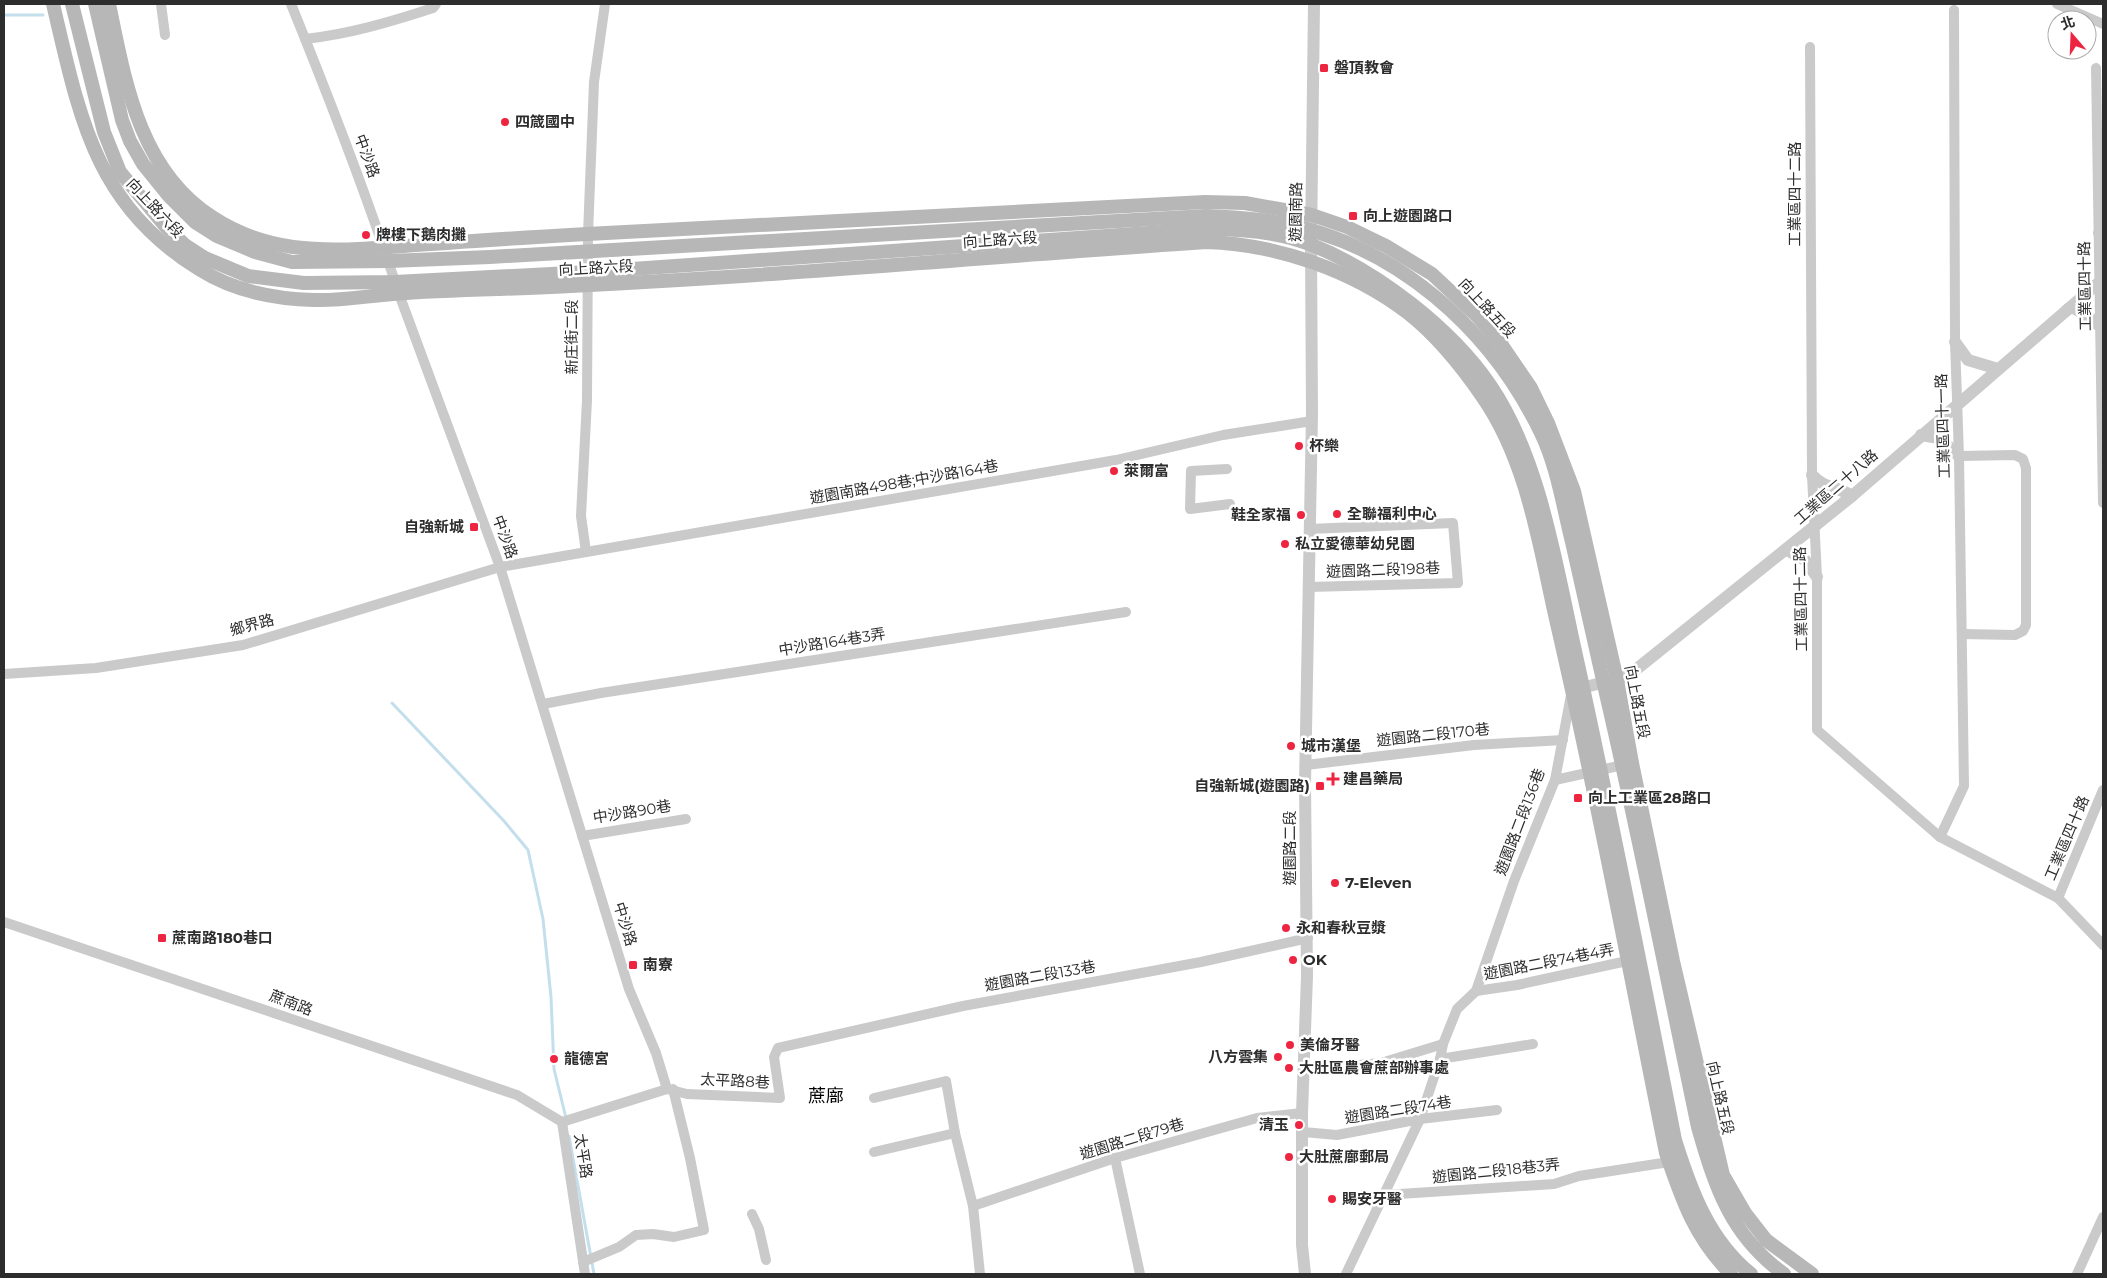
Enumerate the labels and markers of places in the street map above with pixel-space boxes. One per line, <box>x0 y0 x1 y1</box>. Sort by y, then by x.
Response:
place label: 磐頂教會 <box>1334 58 1394 77</box>
marker: 磐頂教會 <box>1318 62 1330 74</box>
place label: 四箴國中 <box>515 112 575 131</box>
marker: 四箴國中 <box>499 116 511 128</box>
place label: 向上遊園路口 <box>1363 206 1453 225</box>
marker: 向上遊園路口 <box>1347 210 1359 222</box>
place label: 牌樓下鵝肉攤 <box>376 225 466 244</box>
marker: 牌樓下鵝肉攤 <box>360 229 372 241</box>
place label: 杯樂 <box>1309 436 1339 455</box>
marker: 杯樂 <box>1293 440 1305 452</box>
place label: 萊爾富 <box>1124 461 1169 480</box>
marker: 萊爾富 <box>1108 465 1120 477</box>
place label: 全聯福利中心 <box>1347 504 1437 523</box>
place label: 鞋全家福 <box>1231 505 1291 524</box>
marker: 全聯福利中心 <box>1331 508 1343 520</box>
marker: 鞋全家福 <box>1295 509 1307 521</box>
place label: 自強新城 <box>404 517 464 536</box>
marker: 自強新城 <box>468 521 480 533</box>
place label: 私立愛德華幼兒園 <box>1295 534 1415 553</box>
marker: 私立愛德華幼兒園 <box>1279 538 1291 550</box>
place label: 城市漢堡 <box>1301 736 1361 755</box>
marker: 城市漢堡 <box>1285 740 1297 752</box>
place label: 建昌藥局 <box>1343 769 1403 788</box>
marker: 建昌藥局 <box>1327 773 1339 785</box>
place label: 自強新城(遊園路) <box>1194 776 1310 795</box>
marker: 自強新城(遊園路) <box>1314 780 1326 792</box>
place label: 向上工業區28路口 <box>1588 788 1712 807</box>
marker: 向上工業區28路口 <box>1572 792 1584 804</box>
place label: 7-Eleven <box>1345 873 1412 892</box>
marker: 7-Eleven <box>1329 877 1341 889</box>
place label: 永和春秋豆漿 <box>1296 918 1386 937</box>
marker: 永和春秋豆漿 <box>1280 922 1292 934</box>
place label: 蔗南路180巷口 <box>172 928 273 947</box>
marker: 蔗南路180巷口 <box>156 932 168 944</box>
place label: OK <box>1303 950 1328 969</box>
marker: OK <box>1287 954 1299 966</box>
place label: 南寮 <box>643 955 673 974</box>
marker: 南寮 <box>627 959 639 971</box>
place label: 美倫牙醫 <box>1300 1035 1360 1054</box>
marker: 美倫牙醫 <box>1284 1039 1296 1051</box>
place label: 八方雲集 <box>1208 1047 1268 1066</box>
place label: 龍德宮 <box>564 1049 609 1068</box>
marker: 八方雲集 <box>1272 1051 1284 1063</box>
marker: 龍德宮 <box>548 1053 560 1065</box>
place label: 大肚區農會蔗部辦事處 <box>1299 1058 1449 1077</box>
marker: 大肚區農會蔗部辦事處 <box>1283 1062 1295 1074</box>
place label: 清玉 <box>1259 1115 1289 1134</box>
marker: 清玉 <box>1293 1119 1305 1131</box>
place label: 大肚蔗廍郵局 <box>1299 1147 1389 1166</box>
marker: 大肚蔗廍郵局 <box>1283 1151 1295 1163</box>
place label: 賜安牙醫 <box>1342 1189 1402 1208</box>
marker: 賜安牙醫 <box>1326 1193 1338 1205</box>

